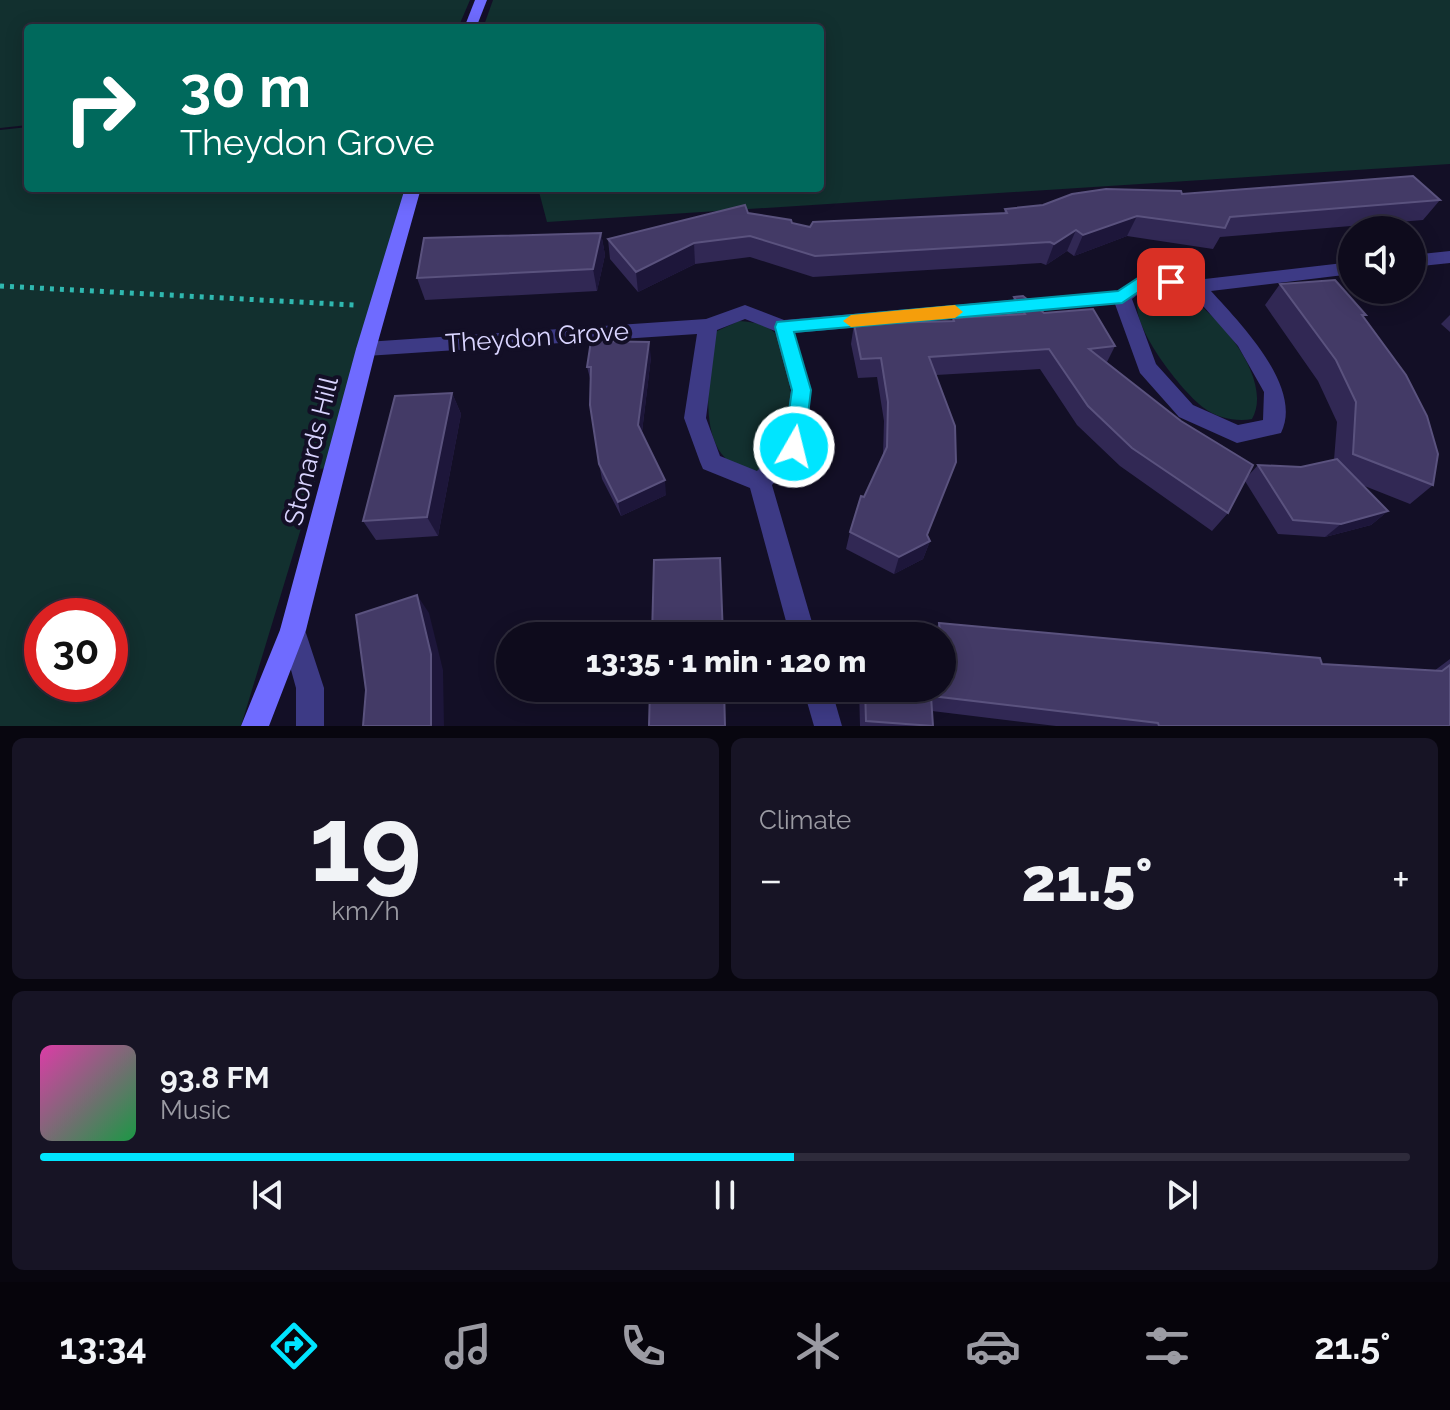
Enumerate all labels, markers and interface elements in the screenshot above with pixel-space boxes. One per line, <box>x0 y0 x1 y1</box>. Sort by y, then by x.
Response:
text: 30 m <box>180 54 311 120</box>
icon: right <box>48 56 152 160</box>
text: Theydon Grove <box>180 121 435 163</box>
map controls <box>1338 216 1426 304</box>
button: sound <box>1338 216 1426 304</box>
pin <box>1137 248 1205 316</box>
icon: arrive <box>1149 260 1193 304</box>
street label: Theydon Grove <box>444 316 630 358</box>
street label: Stonards Hill <box>278 373 344 528</box>
position arrow <box>752 405 836 489</box>
speed limit sign: 30 <box>24 598 128 702</box>
text: 13:35 · 1 min · 120 m <box>586 644 866 679</box>
text: 19 <box>309 783 422 905</box>
text: Climate <box>759 805 851 835</box>
text: 21.5° <box>1022 845 1153 915</box>
text: − <box>759 854 783 905</box>
text: + <box>1392 854 1410 905</box>
text: km/h <box>331 896 400 926</box>
text: 93.8 FM <box>160 1060 270 1095</box>
text: Music <box>160 1095 231 1125</box>
icon: previous <box>246 1173 290 1217</box>
icon: pause <box>703 1173 747 1217</box>
icon: next <box>1160 1173 1204 1217</box>
icon: directions <box>266 1318 322 1374</box>
icon: music <box>440 1318 496 1374</box>
icon: phone <box>615 1318 671 1374</box>
icon: climate <box>790 1318 846 1374</box>
icon: car <box>965 1318 1021 1374</box>
icon: filters <box>1139 1318 1195 1374</box>
text: 13:34 <box>59 1325 147 1367</box>
text: 21.5° <box>1314 1325 1391 1367</box>

